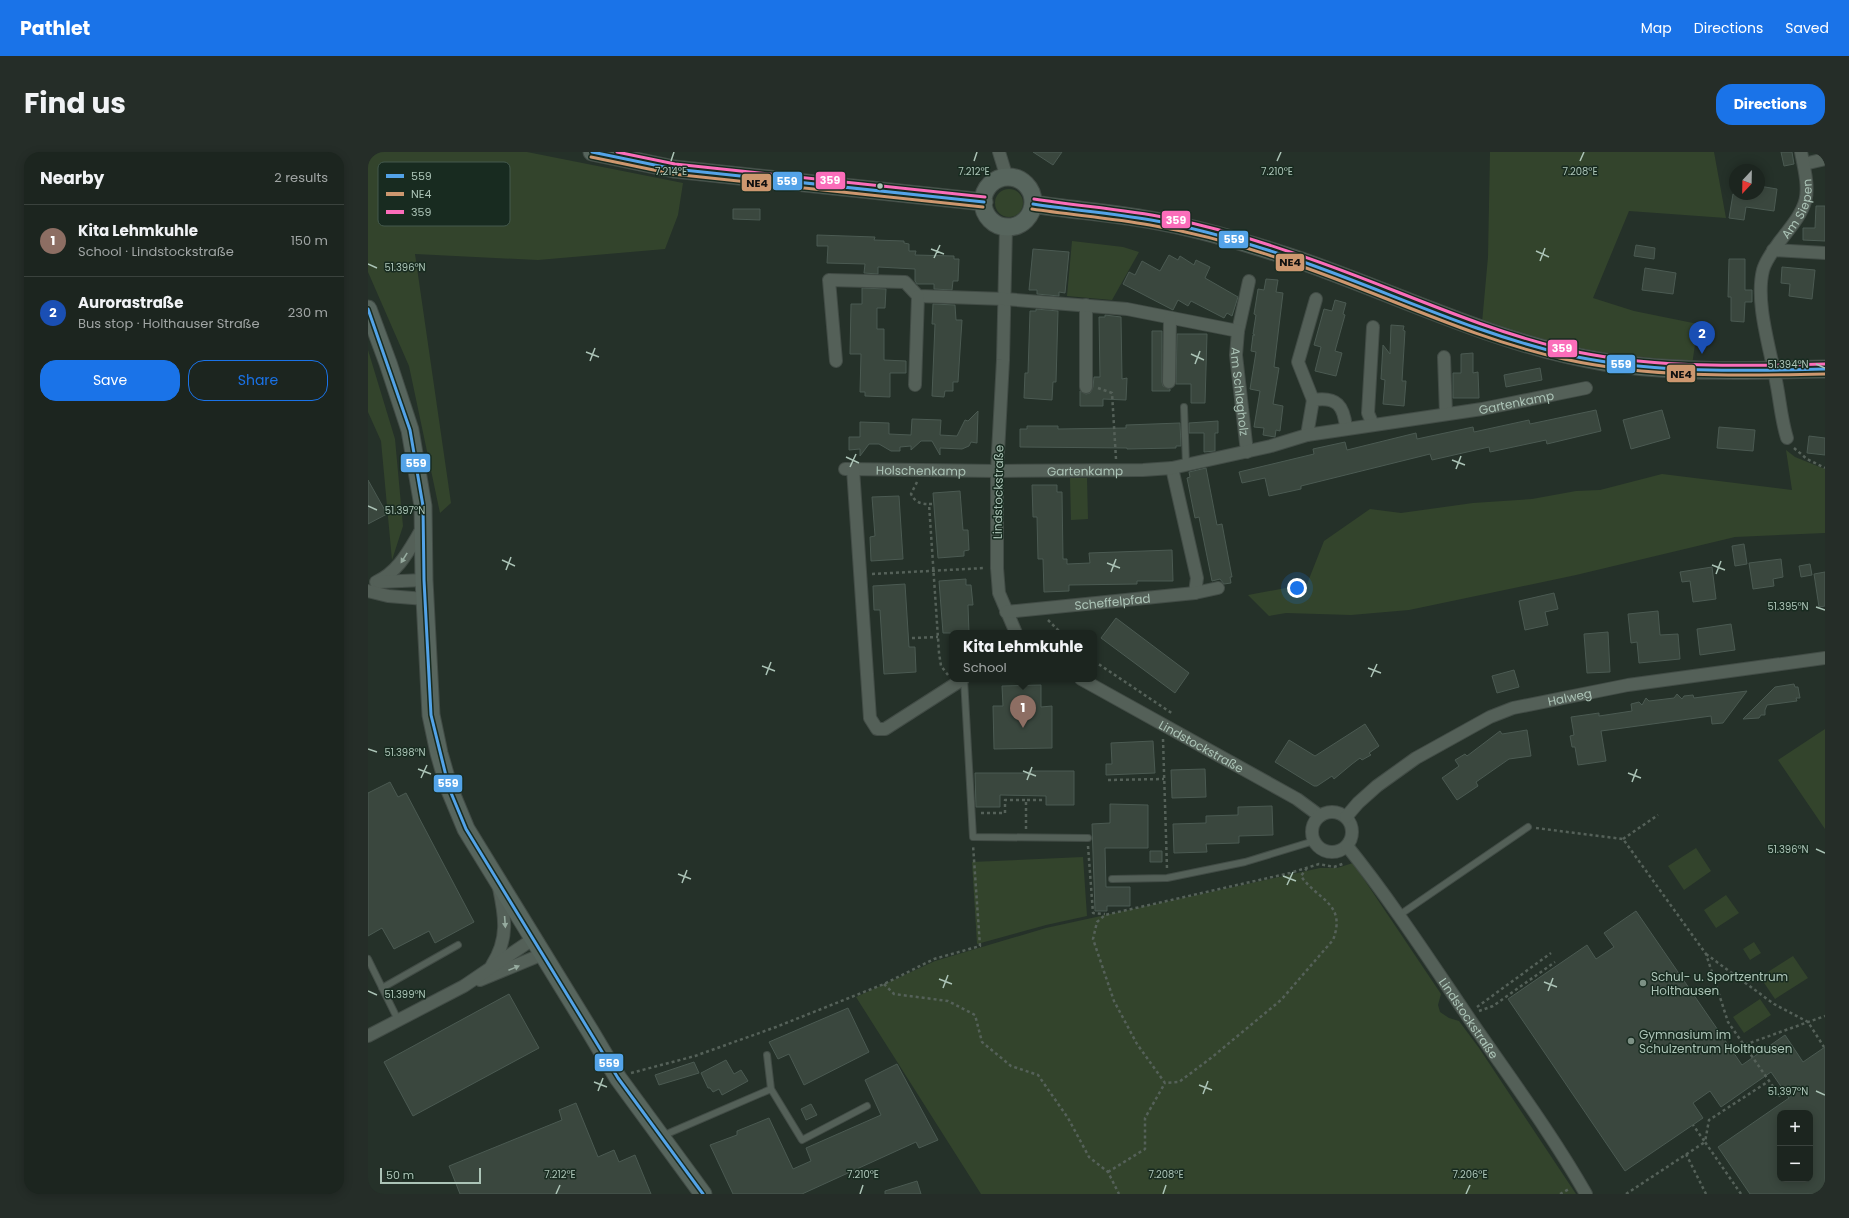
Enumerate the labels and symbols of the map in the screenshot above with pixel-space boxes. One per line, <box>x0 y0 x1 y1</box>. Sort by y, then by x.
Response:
legend <box>378 162 510 226</box>
text: 7.214°E <box>655 164 687 179</box>
text: 7.212°E <box>958 164 990 179</box>
text: 7.210°E <box>1261 164 1293 179</box>
text: 7.208°E <box>1562 164 1598 179</box>
north arrow <box>1729 164 1765 200</box>
text: 559 <box>411 168 432 184</box>
line badge: 559 <box>772 171 803 191</box>
line badge: 359 <box>815 171 846 190</box>
text: 359 <box>820 172 841 188</box>
line badge: NE4 <box>741 173 772 192</box>
text: 559 <box>776 173 798 189</box>
text: NE4 <box>746 175 768 191</box>
street label: Am Siepen <box>1777 178 1815 242</box>
unlabelled marker <box>875 181 885 191</box>
text: NE4 <box>411 186 431 202</box>
text: 359 <box>411 204 431 220</box>
line badge: 359 <box>1161 210 1191 229</box>
text: 359 <box>1166 212 1187 228</box>
line badge: 559 <box>1218 230 1249 249</box>
text: 559 <box>1223 231 1245 247</box>
line badge: NE4 <box>1275 253 1305 272</box>
text: NE4 <box>1279 254 1301 270</box>
text: 51.396°N <box>384 260 426 275</box>
pin: 2 <box>1689 321 1715 354</box>
line badge: 359 <box>1547 339 1578 358</box>
text: 359 <box>1552 340 1573 356</box>
street label: Am Schlagholz <box>1227 347 1254 437</box>
line badge: 559 <box>1606 354 1636 374</box>
text: 559 <box>1610 356 1632 372</box>
text: 51.394°N <box>1767 357 1809 372</box>
line badge: NE4 <box>1666 364 1696 383</box>
text: NE4 <box>1670 366 1692 382</box>
street label: Gartenkamp <box>1477 386 1555 418</box>
street label: Lindstockstraße <box>989 445 1007 539</box>
line badge: 559 <box>400 453 431 473</box>
text: 559 <box>405 455 427 471</box>
street label: Holschenkamp <box>876 461 966 479</box>
street label: Gartenkamp <box>1047 462 1123 479</box>
text: 51.397°N <box>385 503 425 518</box>
one-way arrow <box>400 552 407 563</box>
your location <box>1287 578 1307 598</box>
street label: Scheffelpfad <box>1074 589 1151 614</box>
text: 51.395°N <box>1767 599 1809 614</box>
street label: Halweg <box>1546 684 1593 709</box>
pin: 1 <box>1010 695 1036 728</box>
street label: Lindstockstraße <box>1156 716 1247 776</box>
text: 51.398°N <box>384 745 426 760</box>
line badge: 559 <box>433 774 463 793</box>
text: 559 <box>437 775 459 791</box>
text: 51.396°N <box>1767 842 1809 857</box>
one-way arrow <box>501 916 508 928</box>
one-way arrow <box>508 964 520 970</box>
place label: Schul- u. Sportzentrum Holthausen <box>1651 968 1788 999</box>
street label: Lindstockstraße <box>1435 974 1503 1062</box>
marker: Schul- u. Sportzentrum Holthausen <box>1638 978 1648 988</box>
text: 51.399°N <box>384 987 426 1002</box>
place label: Gymnasium im Schulzentrum Holthausen <box>1639 1026 1792 1057</box>
marker: Gymnasium im Schulzentrum Holthausen <box>1626 1036 1636 1046</box>
line badge: 559 <box>594 1053 624 1072</box>
text: 559 <box>598 1055 620 1071</box>
text: 51.397°N <box>1768 1084 1808 1099</box>
scale bar <box>380 1166 481 1185</box>
text: 7.212°E <box>544 1167 576 1182</box>
text: 7.210°E <box>847 1167 879 1182</box>
text: 7.208°E <box>1148 1167 1184 1182</box>
text: 7.206°E <box>1452 1167 1488 1182</box>

